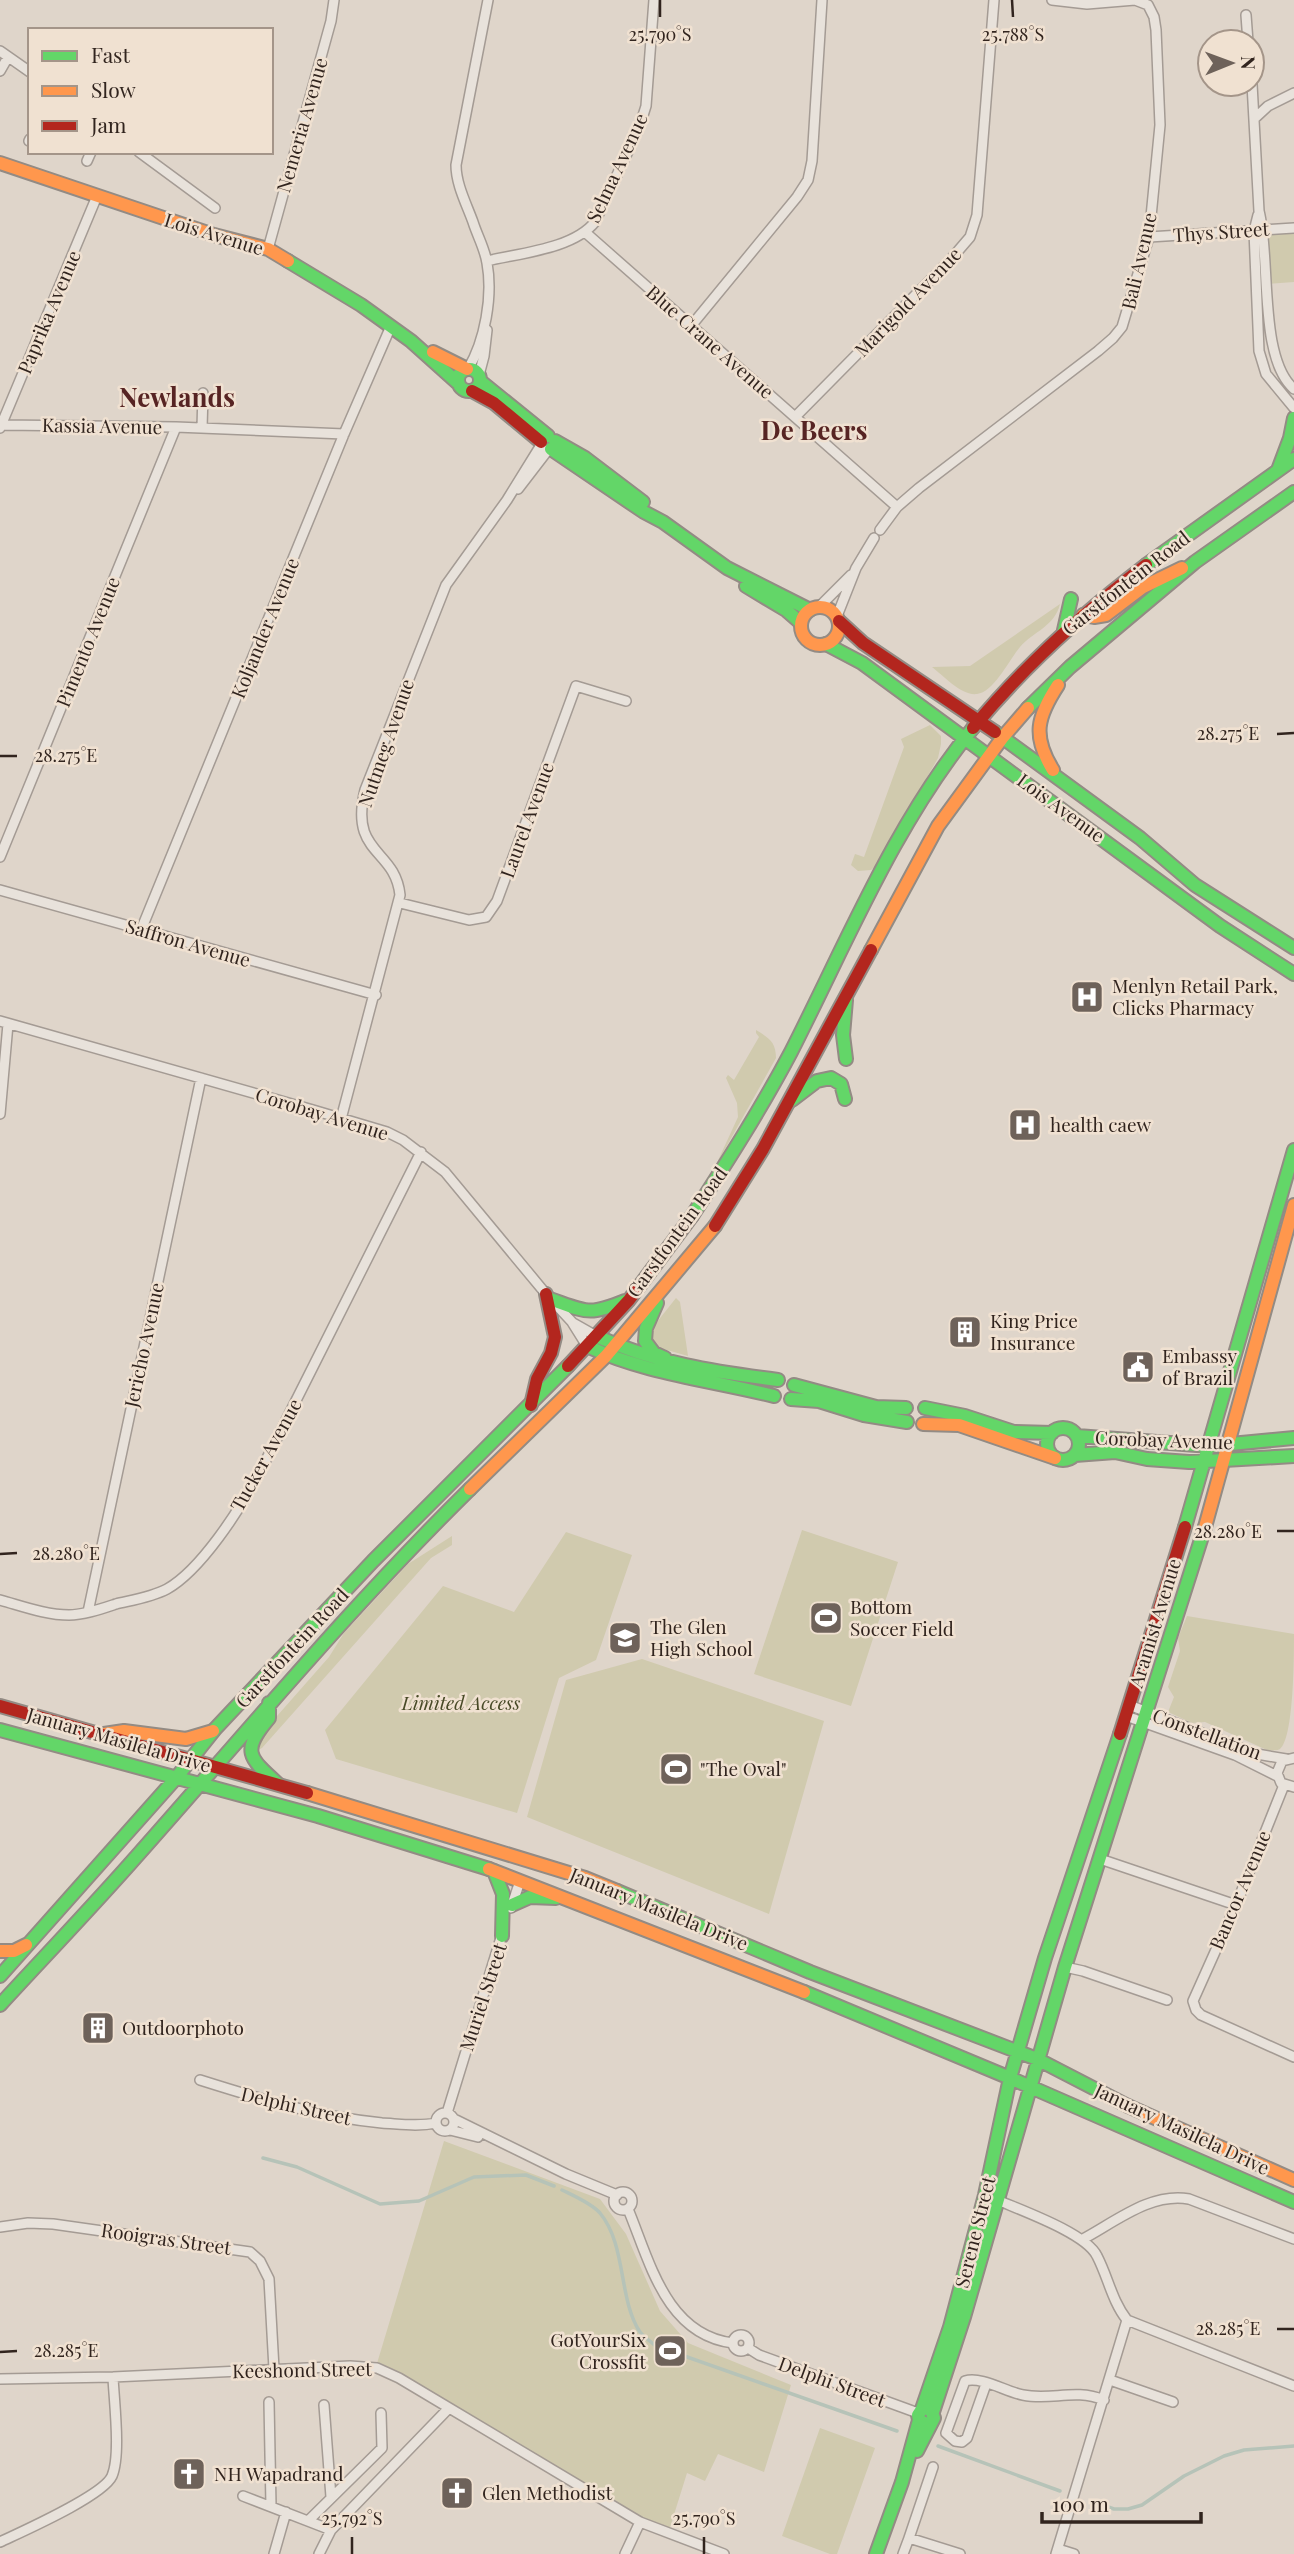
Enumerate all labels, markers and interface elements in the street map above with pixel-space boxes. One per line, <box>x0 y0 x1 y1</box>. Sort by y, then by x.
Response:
text: 25.790°S <box>628 22 692 46</box>
text: 25.788°S <box>982 22 1044 46</box>
legend <box>28 28 273 154</box>
north arrow <box>1196 28 1266 98</box>
text: Fast <box>91 40 130 68</box>
street label: Nemeria Avenue <box>269 54 333 195</box>
text: N <box>1236 56 1262 70</box>
text: Slow <box>91 75 136 103</box>
street label: Selma Avenue <box>579 109 653 227</box>
text: Jam <box>90 110 127 138</box>
street label: Lois Avenue <box>162 206 267 260</box>
street label: Bali Avenue <box>1114 210 1162 312</box>
street label: Thys Street <box>1172 215 1270 247</box>
street label: Marigold Avenue <box>848 241 966 362</box>
street label: Paprika Avenue <box>10 246 86 377</box>
street label: Blue Crane Avenue <box>641 279 780 404</box>
district label: Newlands <box>119 379 235 414</box>
street label: Kassia Avenue <box>42 411 162 439</box>
district label: De Beers <box>760 412 868 447</box>
street label: Garstfontein Road <box>1056 524 1195 640</box>
street label: Koljander Avenue <box>224 553 304 702</box>
street label: Pimento Avenue <box>49 573 125 711</box>
street label: Nutmeg Avenue <box>351 675 419 810</box>
text: 28.275°E <box>1197 721 1259 745</box>
text: 28.275°E <box>35 743 97 767</box>
street label: Laurel Avenue <box>493 758 559 881</box>
street label: Lois Avenue <box>1013 767 1111 848</box>
street label: Saffron Avenue <box>123 912 254 972</box>
place label: Menlyn Retail Park, Clicks Pharmacy <box>1112 972 1278 1020</box>
hospital icon: Menlyn Retail Park, Clicks Pharmacy <box>1068 978 1106 1016</box>
street label: Corobay Avenue <box>253 1080 392 1146</box>
hospital icon: health caew <box>1006 1106 1044 1144</box>
place label: health caew <box>1050 1111 1152 1137</box>
street label: Garstfontein Road <box>620 1161 732 1302</box>
street label: Jericho Avenue <box>117 1280 169 1411</box>
place label: King Price Insurance <box>990 1307 1078 1355</box>
building icon: King Price Insurance <box>946 1313 984 1351</box>
place label: Embassy of Brazil <box>1162 1342 1238 1390</box>
public building icon: Embassy of Brazil <box>1119 1348 1157 1386</box>
street label: Tucker Avenue <box>223 1393 307 1516</box>
street label: Corobay Avenue <box>1095 1424 1233 1454</box>
text: 28.280°E <box>1194 1519 1262 1543</box>
text: 28.280°E <box>32 1541 100 1565</box>
street label: Aramist Avenue <box>1122 1555 1186 1692</box>
street label: Garstfontein Road <box>229 1582 354 1713</box>
place label: Bottom Soccer Field <box>850 1593 954 1641</box>
sports icon: Bottom Soccer Field <box>807 1599 845 1637</box>
place label: The Glen High School <box>650 1613 753 1661</box>
school or university icon: The Glen High School <box>606 1619 644 1657</box>
park label: Limited Access <box>401 1689 520 1715</box>
street label: January Masilela Drive <box>23 1700 214 1778</box>
street label: Constellation <box>1149 1701 1266 1765</box>
sports icon: "The Oval" <box>657 1750 695 1788</box>
place label: "The Oval" <box>700 1755 787 1781</box>
street label: Bancor Avenue <box>1202 1826 1276 1953</box>
street label: January Masilela Drive <box>565 1860 752 1956</box>
street label: Muriel Street <box>452 1939 512 2054</box>
building icon: Outdoorphoto <box>79 2009 117 2047</box>
place label: Outdoorphoto <box>122 2014 244 2040</box>
street label: January Masilela Drive <box>1090 2076 1274 2180</box>
street label: Delphi Street <box>239 2080 354 2130</box>
street label: Serene Street <box>948 2173 1001 2290</box>
street label: Rooigras Street <box>100 2216 233 2260</box>
text: 28.285°E <box>1196 2316 1260 2340</box>
place label: GotYourSix Crossfit <box>550 2326 646 2374</box>
sports icon: GotYourSix Crossfit <box>651 2332 689 2370</box>
text: 28.285°E <box>34 2338 98 2362</box>
street label: Delphi Street <box>775 2350 890 2413</box>
street label: Keeshond Street <box>232 2355 372 2383</box>
church icon: NH Wapadrand <box>170 2455 208 2493</box>
place label: NH Wapadrand <box>214 2460 343 2486</box>
church icon: Glen Methodist <box>438 2474 476 2512</box>
place label: Glen Methodist <box>482 2479 612 2505</box>
scale bar <box>1042 2480 1201 2524</box>
text: 100 m <box>1052 2489 1109 2517</box>
text: 25.792°S <box>321 2506 383 2530</box>
text: 25.790°S <box>672 2506 736 2530</box>

